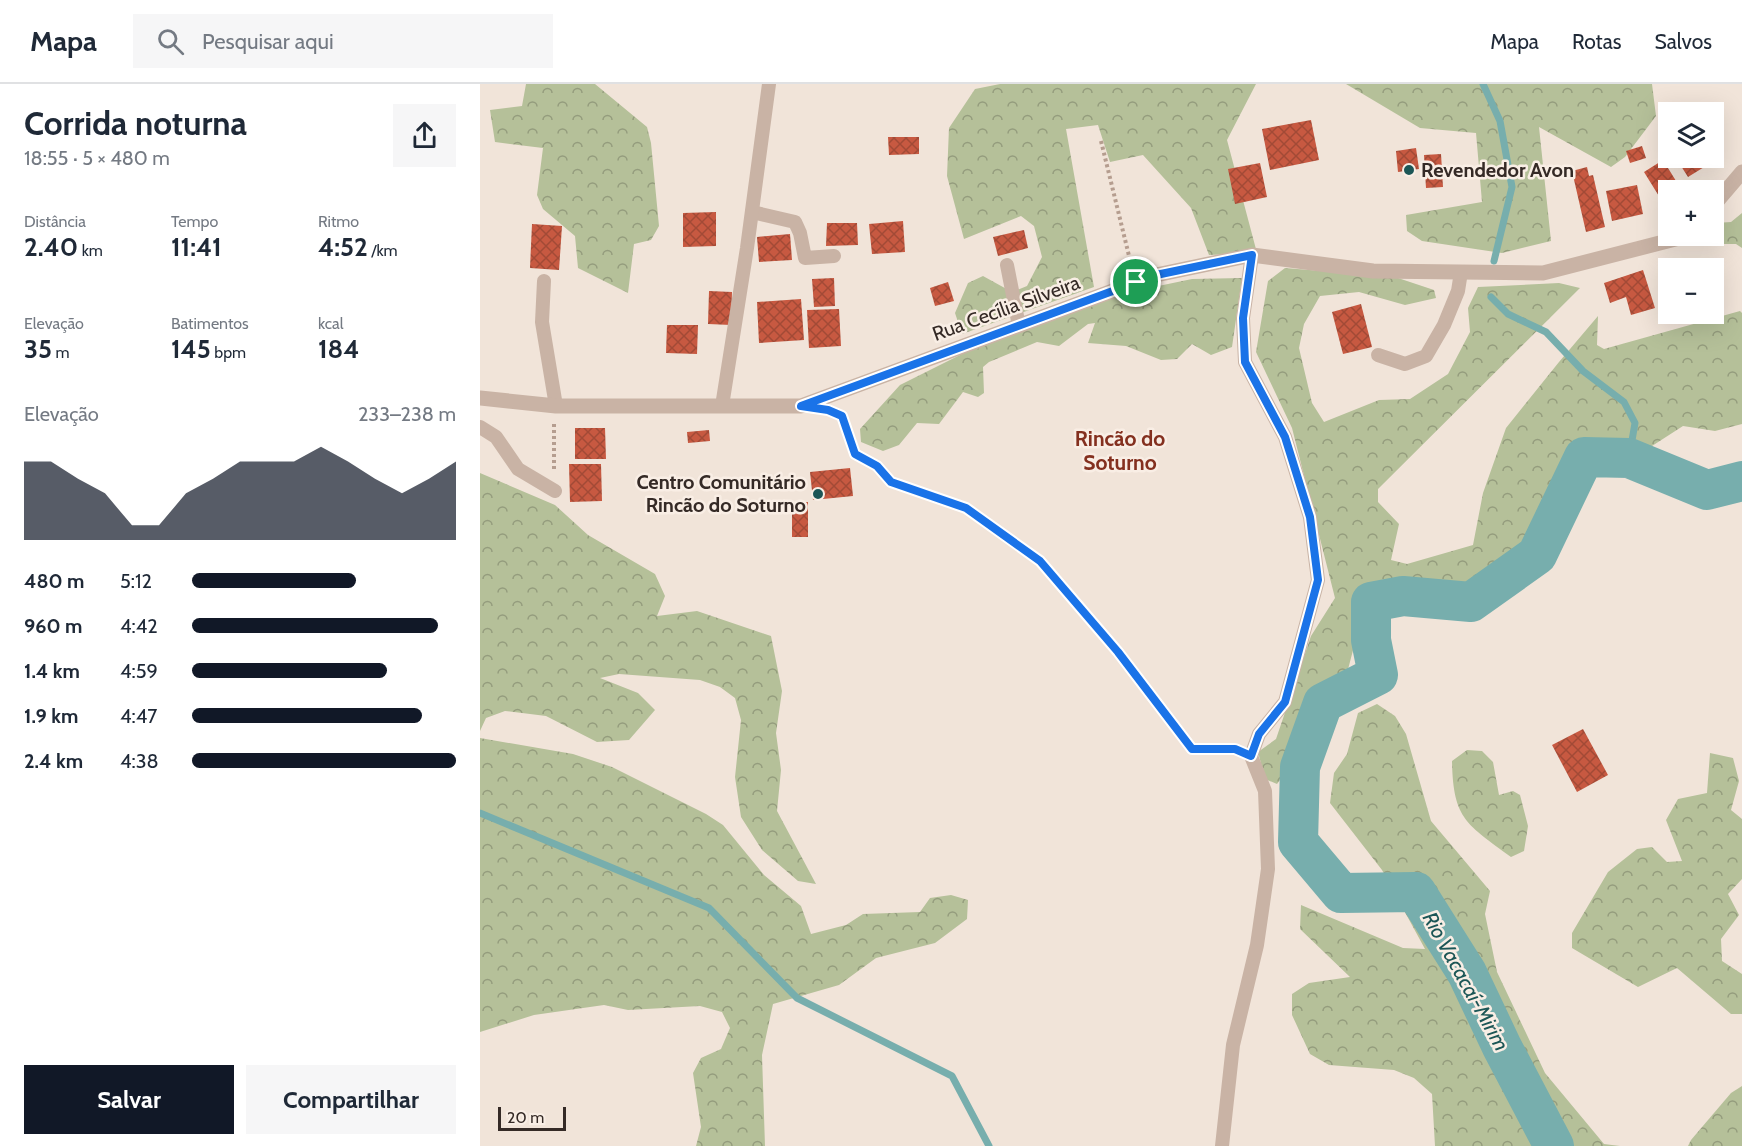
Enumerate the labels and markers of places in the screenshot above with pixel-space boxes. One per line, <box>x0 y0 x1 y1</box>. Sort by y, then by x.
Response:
place label: Revendedor Avon <box>1421 158 1574 182</box>
marker: Revendedor Avon <box>1402 163 1416 177</box>
pin <box>1110 256 1161 307</box>
place label: Centro Comunitário Rincão do Soturno <box>636 470 806 517</box>
marker: Centro Comunitário Rincão do Soturno <box>811 487 825 501</box>

